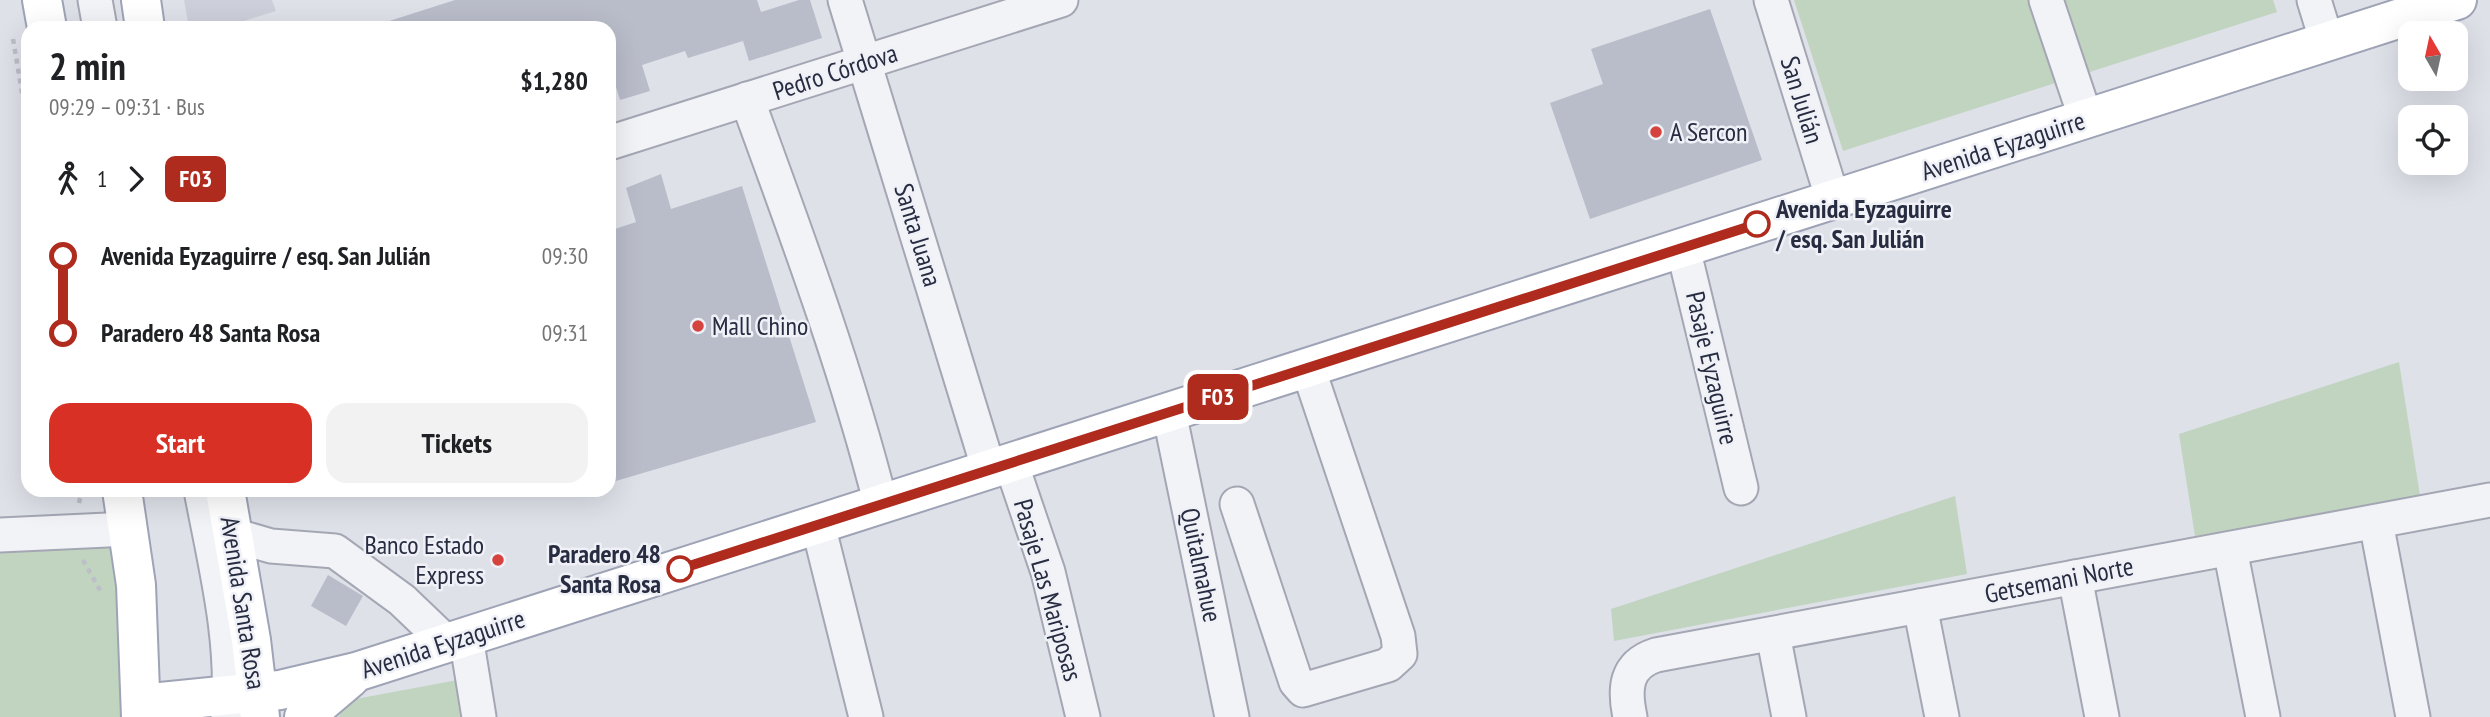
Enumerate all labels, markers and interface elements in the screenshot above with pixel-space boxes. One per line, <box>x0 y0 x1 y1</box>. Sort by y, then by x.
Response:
north arrow <box>2398 21 2468 91</box>
map controls <box>2398 21 2468 175</box>
street label: Pedro Córdova <box>768 36 901 107</box>
text: 2 min <box>49 41 126 90</box>
street label: San Julián <box>1774 52 1831 147</box>
text: $1,280 <box>520 64 588 97</box>
text: 09:29 – 09:31 · Bus <box>49 92 205 121</box>
street label: Avenida Eyzaguirre <box>1917 104 2089 188</box>
button: locate <box>2398 105 2468 175</box>
place label: A Sercon <box>1670 115 1747 148</box>
marker: A Sercon <box>1648 124 1664 140</box>
icon: walk <box>49 160 87 198</box>
icon: forward <box>117 160 155 198</box>
text: F03 <box>179 163 212 194</box>
text: 1 <box>97 164 107 193</box>
street label: Santa Juana <box>887 179 950 290</box>
place label: Avenida Eyzaguirre / esq. San Julián <box>1775 192 1952 255</box>
marker: Avenida Eyzaguirre / esq. San Julián <box>1744 211 1770 237</box>
text: Avenida Eyzaguirre / esq. San Julián <box>101 239 430 272</box>
text: 09:30 <box>542 241 588 270</box>
street label: Pasaje Eyzaguirre <box>1679 288 1746 448</box>
place label: Mall Chino <box>712 309 808 342</box>
text: Paradero 48 Santa Rosa <box>101 316 320 349</box>
text: 09:31 <box>542 318 588 347</box>
marker: Mall Chino <box>690 318 706 334</box>
line badge: F03 <box>1178 374 1258 420</box>
text: F03 <box>1202 381 1235 412</box>
button: Start <box>49 403 312 483</box>
button: Tickets <box>326 403 588 483</box>
street label: Pasaje Las Mariposas <box>1007 495 1090 685</box>
street label: Quitalmahue <box>1173 505 1230 625</box>
street label: Avenida Santa Rosa <box>214 514 273 692</box>
place label: Banco Estado Express <box>364 528 484 591</box>
place label: Paradero 48 Santa Rosa <box>548 537 661 600</box>
street label: Getsemani Norte <box>1982 549 2136 610</box>
marker: Banco Estado Express <box>490 552 506 568</box>
marker: Paradero 48 Santa Rosa <box>667 556 693 582</box>
street label: Avenida Eyzaguirre <box>357 602 529 686</box>

